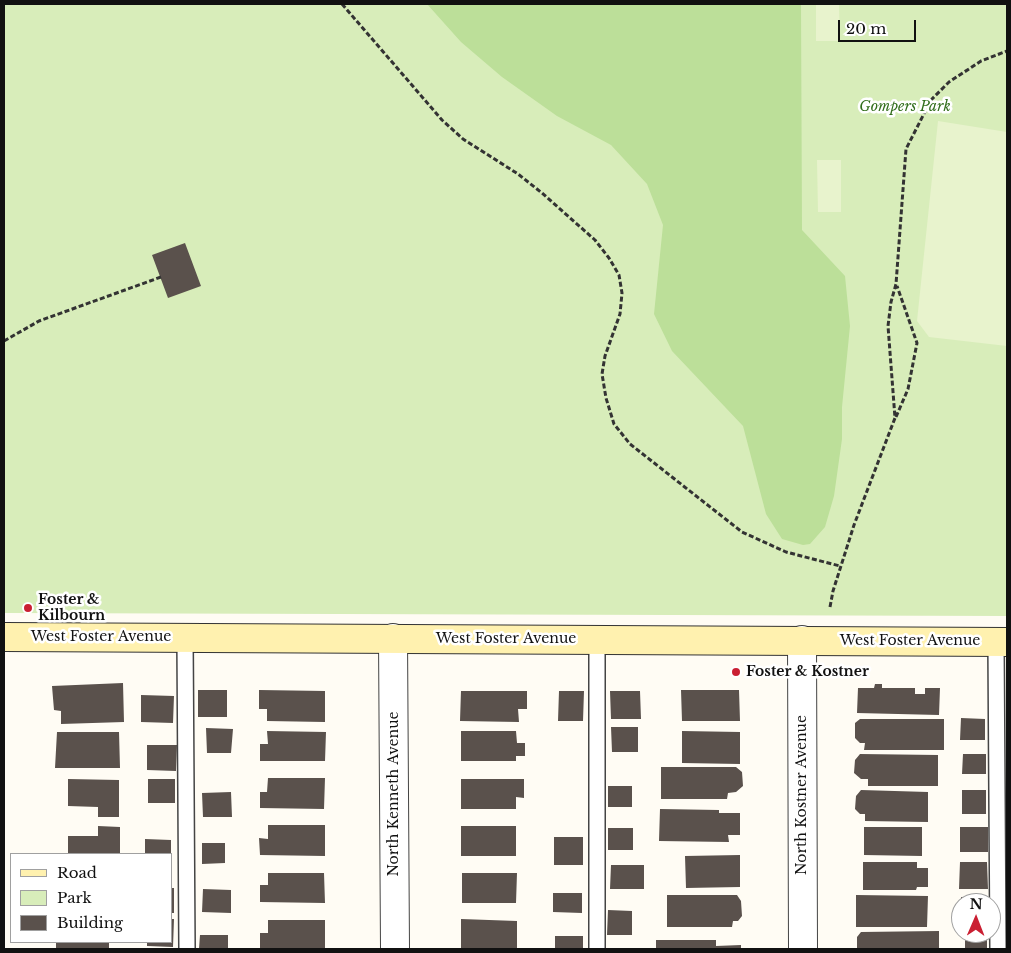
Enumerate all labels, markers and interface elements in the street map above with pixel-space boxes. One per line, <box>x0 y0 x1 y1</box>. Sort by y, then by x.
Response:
scale bar <box>841 10 918 42</box>
text: 20 m <box>846 19 886 38</box>
park label: Gompers Park <box>859 99 951 115</box>
place label: Foster & Kilbourn <box>38 592 105 624</box>
marker: Foster & Kilbourn <box>22 602 34 614</box>
street label: West Foster Avenue <box>31 629 171 645</box>
street label: West Foster Avenue <box>436 631 576 647</box>
street label: West Foster Avenue <box>840 633 980 649</box>
place label: Foster & Kostner <box>746 664 869 680</box>
marker: Foster & Kostner <box>730 666 742 678</box>
street label: North Kenneth Avenue <box>386 711 402 877</box>
street label: North Kostner Avenue <box>794 715 810 875</box>
legend <box>10 853 172 943</box>
text: Road <box>57 863 97 882</box>
text: Park <box>57 888 92 907</box>
north arrow <box>951 893 1001 943</box>
text: N <box>969 895 983 913</box>
text: Building <box>57 913 123 932</box>

